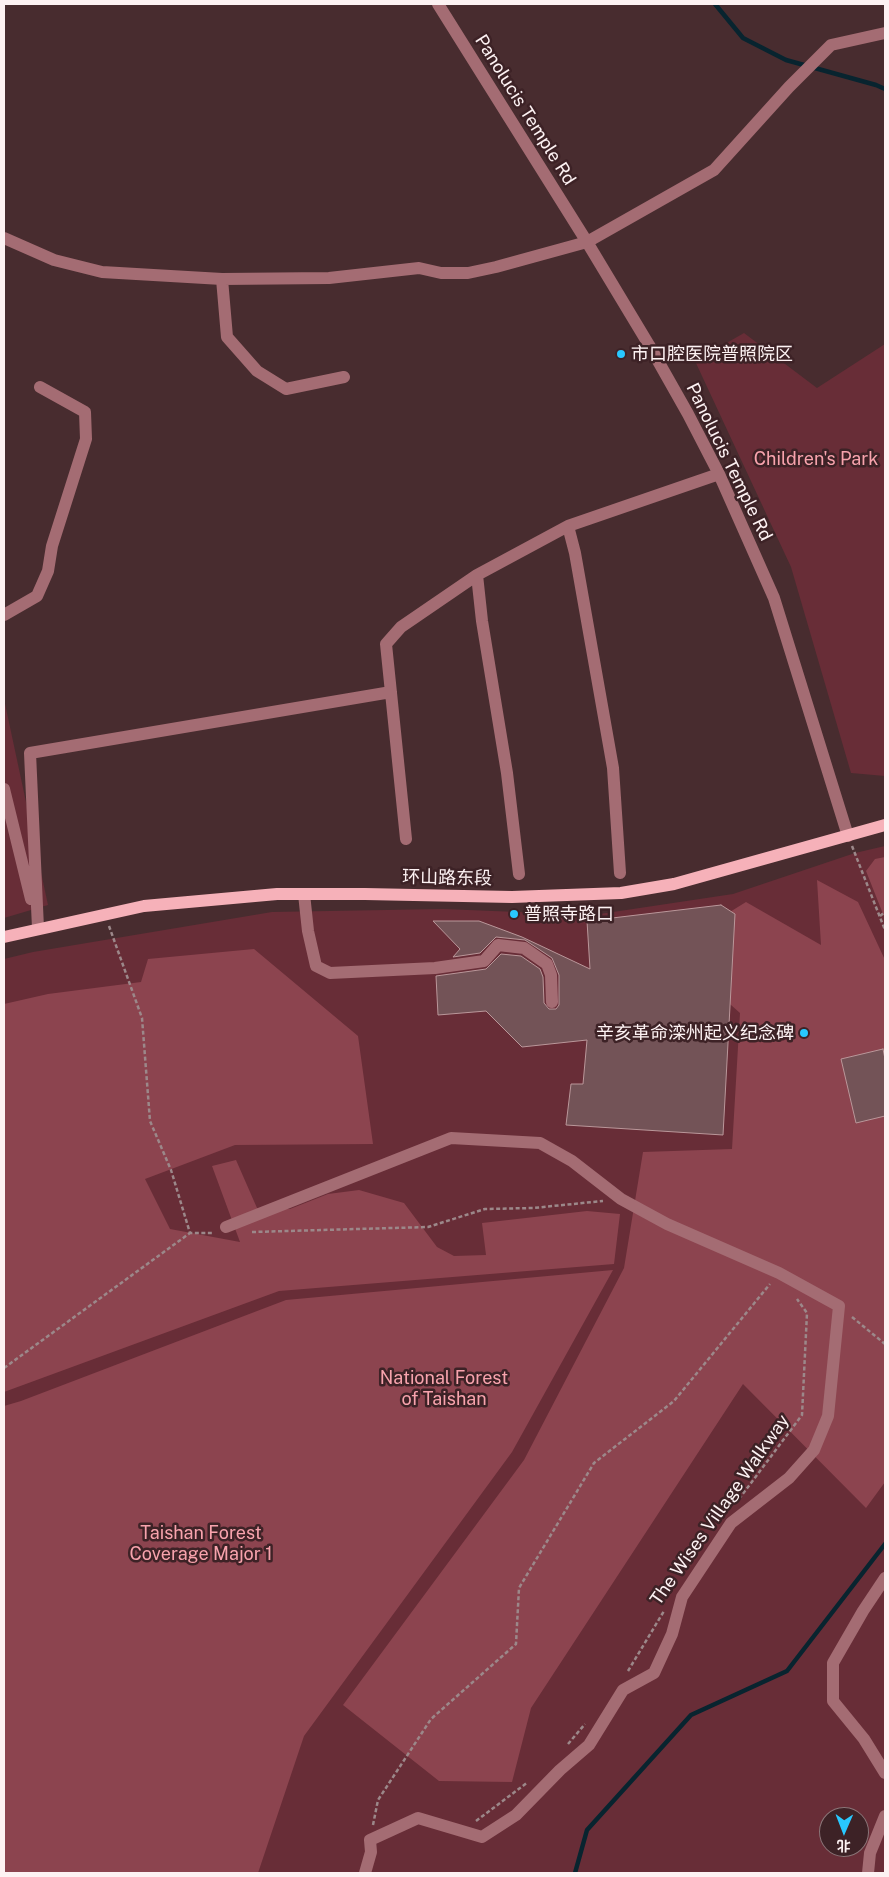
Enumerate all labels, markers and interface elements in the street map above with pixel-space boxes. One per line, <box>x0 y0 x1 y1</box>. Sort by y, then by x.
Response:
street label: Panolucis Temple Rd <box>470 31 580 189</box>
place label: 市口腔医院普照院区 <box>631 343 793 365</box>
marker: 市口腔医院普照院区 <box>615 348 627 360</box>
street label: Panolucis Temple Rd <box>681 379 777 545</box>
park label: Children's Park <box>754 448 878 470</box>
street label: 环山路东段 <box>402 866 492 890</box>
place label: 普照寺路口 <box>524 903 614 925</box>
marker: 普照寺路口 <box>508 908 520 920</box>
place label: 辛亥革命滦州起义纪念碑 <box>596 1022 794 1044</box>
marker: 辛亥革命滦州起义纪念碑 <box>798 1027 810 1039</box>
park label: National Forest of Taishan <box>380 1367 508 1410</box>
street label: The Wises Village Walkway <box>646 1411 794 1609</box>
park label: Taishan Forest Coverage Major 1 <box>129 1522 273 1565</box>
north arrow <box>819 1807 869 1857</box>
text: 北 <box>837 1838 851 1854</box>

